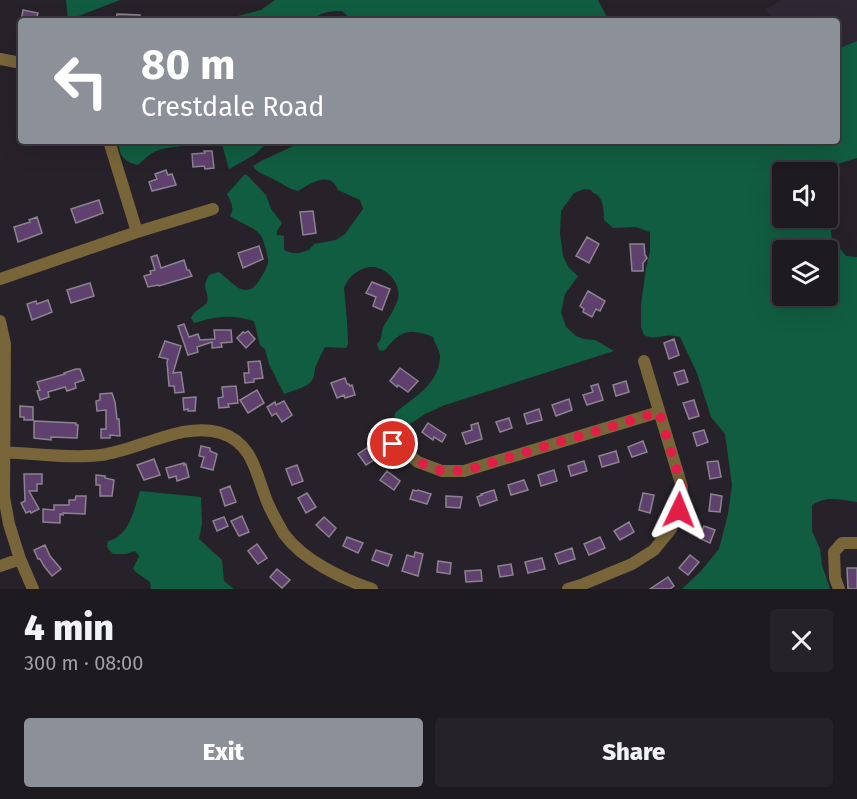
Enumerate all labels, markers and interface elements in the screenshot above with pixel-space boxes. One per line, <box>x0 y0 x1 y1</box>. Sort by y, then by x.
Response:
text: 80 m <box>141 40 235 90</box>
icon: left <box>42 42 120 120</box>
text: Crestdale Road <box>141 91 324 123</box>
map controls <box>772 162 838 306</box>
button: sound <box>772 162 838 228</box>
button: layers <box>772 240 838 306</box>
pin <box>367 418 418 469</box>
icon: arrive <box>376 427 409 460</box>
position arrow <box>647 478 711 542</box>
text: 4 min <box>24 606 114 650</box>
button: close <box>770 609 833 672</box>
text: 300 m · 08:00 <box>24 651 143 675</box>
button: Exit <box>24 718 423 787</box>
button: Share <box>435 718 833 787</box>

